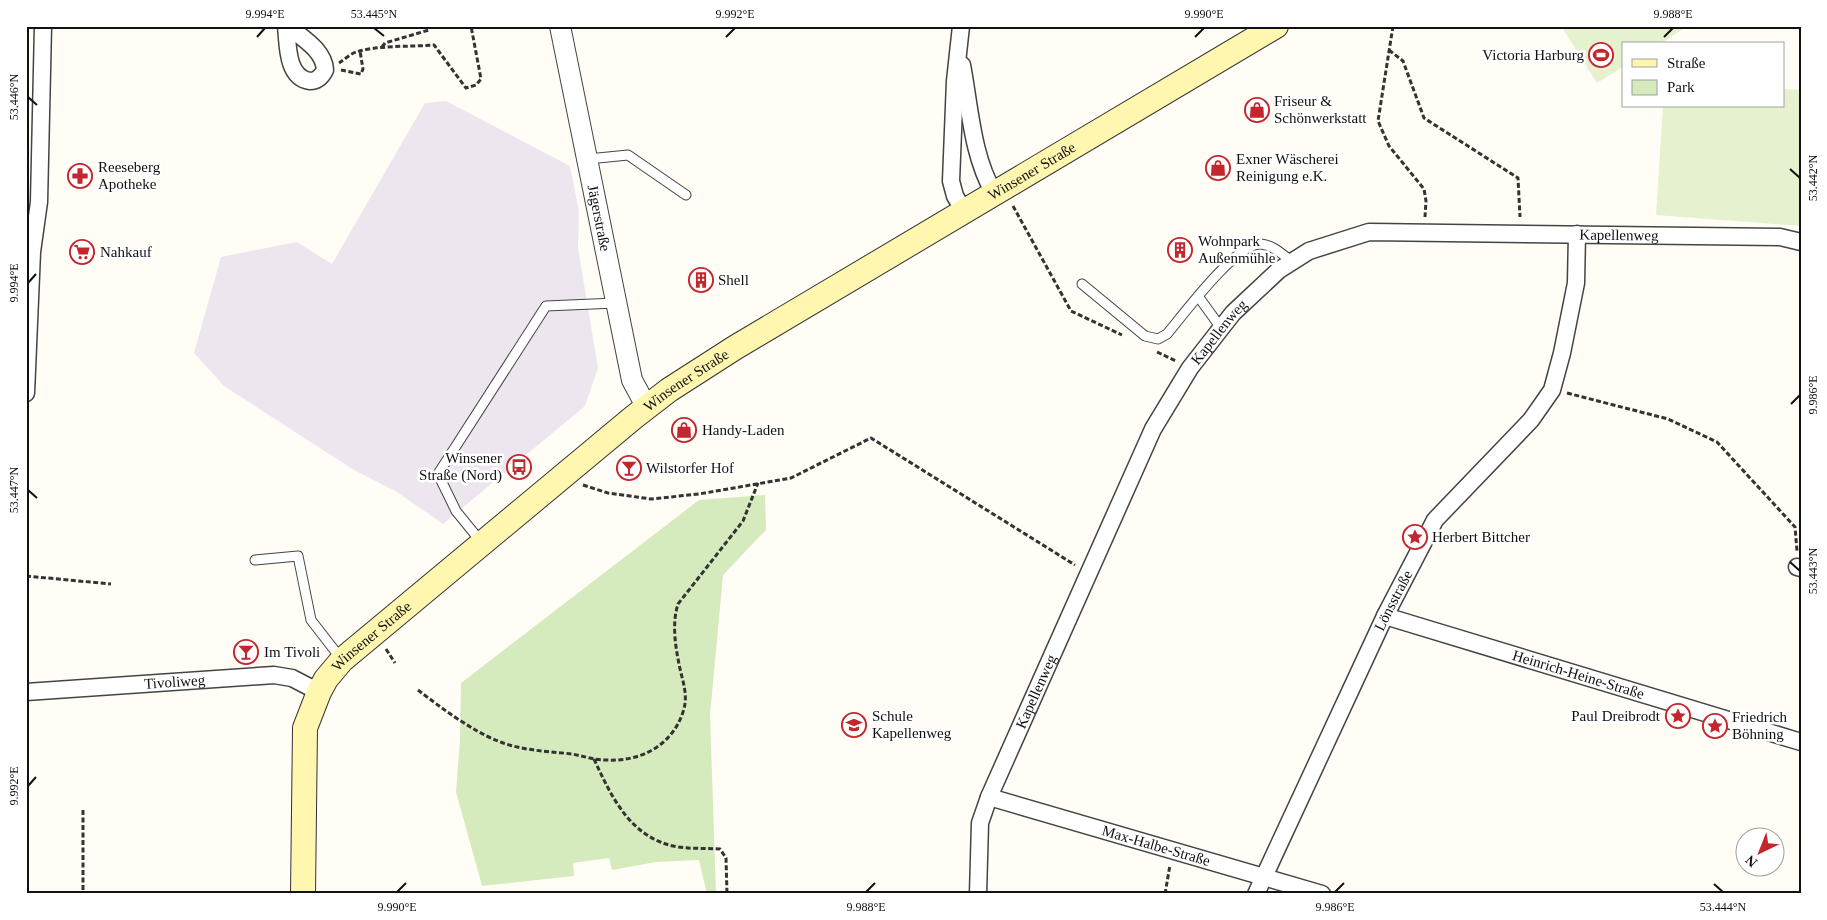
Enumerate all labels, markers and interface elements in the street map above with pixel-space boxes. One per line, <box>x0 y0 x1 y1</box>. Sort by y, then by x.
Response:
text: 9.994°E <box>245 7 285 21</box>
text: 53.445°N <box>351 7 398 21</box>
text: 9.992°E <box>715 7 755 21</box>
text: 9.990°E <box>1184 7 1224 21</box>
text: 9.988°E <box>1653 7 1693 21</box>
sports icon: Victoria Harburg <box>1588 42 1614 68</box>
legend <box>1622 42 1784 108</box>
place label: Victoria Harburg <box>1482 47 1584 63</box>
text: Straße <box>1667 55 1706 71</box>
text: 53.446°N <box>7 73 21 120</box>
text: Park <box>1667 79 1695 95</box>
place label: Friseur & Schönwerkstatt <box>1274 93 1367 126</box>
shop icon: Friseur & Schönwerkstatt <box>1244 97 1270 123</box>
street label: Winsener Straße <box>985 139 1079 203</box>
place label: Exner Wäscherei Reinigung e.K. <box>1236 151 1339 184</box>
text: 53.442°N <box>1806 154 1820 201</box>
shop icon: Exner Wäscherei Reinigung e.K. <box>1205 155 1231 181</box>
place label: Reeseberg Apotheke <box>98 159 161 192</box>
pharmacy icon: Reeseberg Apotheke <box>67 163 93 189</box>
street label: Jägerstraße <box>584 183 614 253</box>
street label: Kapellenweg <box>1579 227 1659 244</box>
place label: Wohnpark Außenmühle <box>1198 233 1276 266</box>
building icon: Wohnpark Außenmühle <box>1167 237 1193 263</box>
supermarket icon: Nahkauf <box>69 239 95 265</box>
place label: Nahkauf <box>100 244 152 260</box>
text: 9.994°E <box>7 263 21 303</box>
building icon: Shell <box>688 267 714 293</box>
place label: Shell <box>718 272 749 288</box>
street label: Kapellenweg <box>1188 296 1251 368</box>
street label: Winsener Straße <box>640 346 732 415</box>
text: 9.986°E <box>1806 375 1820 415</box>
shop icon: Handy-Laden <box>671 417 697 443</box>
place label: Handy-Laden <box>702 422 785 438</box>
place label: Winsener Straße (Nord) <box>419 450 502 484</box>
bus stop icon: Winsener Straße (Nord) <box>506 454 532 480</box>
bar icon: Wilstorfer Hof <box>616 455 642 481</box>
place label: Wilstorfer Hof <box>646 460 734 476</box>
text: 53.447°N <box>7 466 21 513</box>
place icon: Herbert Bittcher <box>1402 524 1428 550</box>
place label: Herbert Bittcher <box>1432 529 1530 545</box>
text: 53.443°N <box>1806 547 1820 594</box>
street label: Lönsstraße <box>1371 567 1416 633</box>
street label: Winsener Straße <box>328 598 414 674</box>
bar icon: Im Tivoli <box>233 639 259 665</box>
place label: Im Tivoli <box>264 644 320 660</box>
street label: Heinrich-Heine-Straße <box>1511 647 1646 702</box>
street label: Kapellenweg <box>1013 652 1060 731</box>
street label: Tivoliweg <box>144 672 206 692</box>
place icon: Paul Dreibrodt <box>1665 703 1691 729</box>
place label: Schule Kapellenweg <box>872 708 952 741</box>
place label: Paul Dreibrodt <box>1571 708 1661 724</box>
place label: Friedrich Böhning <box>1732 709 1787 742</box>
school or university icon: Schule Kapellenweg <box>841 712 867 738</box>
place icon: Friedrich Böhning <box>1702 713 1728 739</box>
text: 9.992°E <box>7 766 21 806</box>
street label: Max-Halbe-Straße <box>1100 822 1212 869</box>
north arrow <box>1734 828 1784 878</box>
text: N <box>1743 852 1760 870</box>
text: 9.990°E <box>377 900 417 914</box>
text: 9.988°E <box>846 900 886 914</box>
text: 9.986°E <box>1315 900 1355 914</box>
text: 53.444°N <box>1700 900 1747 914</box>

